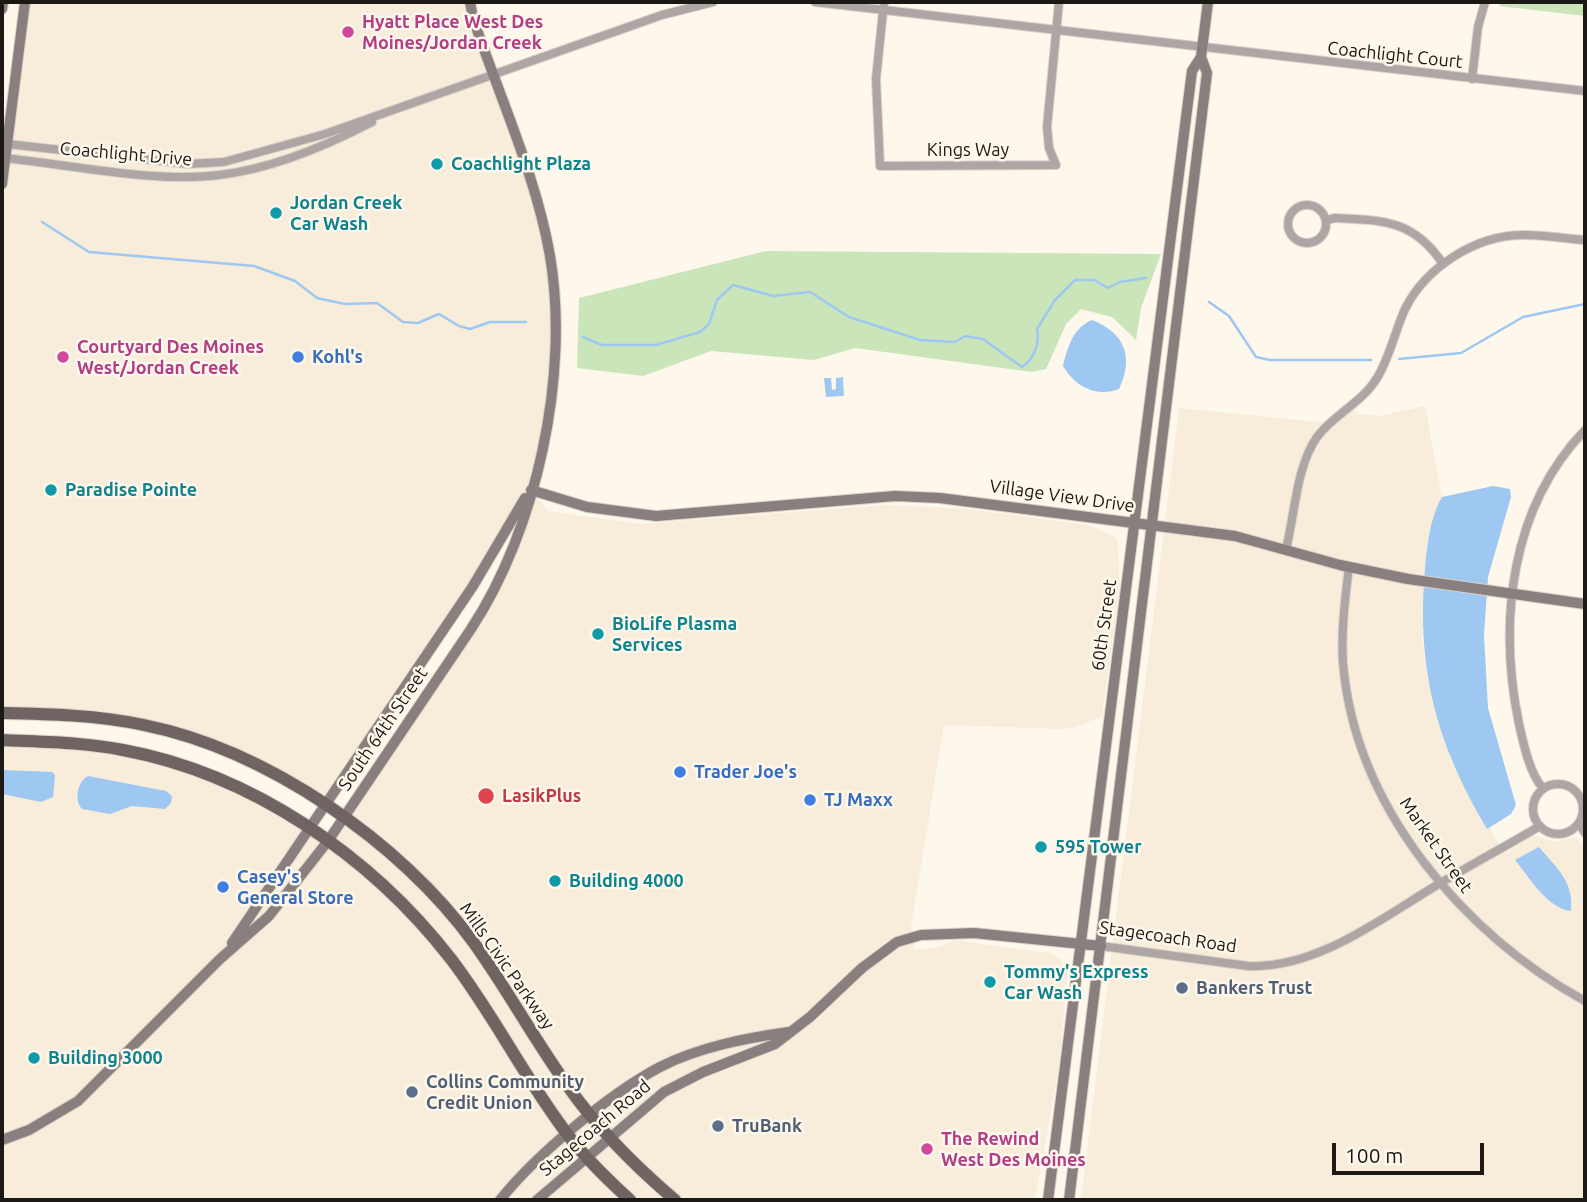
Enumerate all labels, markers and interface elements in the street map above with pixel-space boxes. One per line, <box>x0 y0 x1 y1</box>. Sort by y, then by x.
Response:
place label: Hyatt Place West Des Moines/Jordan Creek <box>362 11 543 54</box>
marker: Hyatt Place West Des Moines/Jordan Creek <box>340 24 356 40</box>
street label: Coachlight Court <box>1326 37 1464 73</box>
street label: Coachlight Drive <box>59 137 193 171</box>
street label: Kings Way <box>927 139 1009 161</box>
place label: Coachlight Plaza <box>451 153 591 175</box>
marker: Coachlight Plaza <box>429 156 445 172</box>
place label: Jordan Creek Car Wash <box>290 192 402 234</box>
marker: Jordan Creek Car Wash <box>268 205 284 221</box>
place label: Courtyard Des Moines West/Jordan Creek <box>77 336 264 378</box>
place label: Kohl's <box>312 346 363 368</box>
marker: Courtyard Des Moines West/Jordan Creek <box>55 349 71 365</box>
marker: Kohl's <box>290 349 306 365</box>
street label: Village View Drive <box>988 475 1136 517</box>
place label: Paradise Pointe <box>65 479 197 501</box>
marker: Paradise Pointe <box>43 482 59 498</box>
street label: 60th Street <box>1087 578 1121 672</box>
place label: BioLife Plasma Services <box>612 613 737 656</box>
marker: BioLife Plasma Services <box>590 626 606 642</box>
street label: South 64th Street <box>334 663 432 795</box>
place label: Trader Joe's <box>694 761 797 783</box>
marker: Trader Joe's <box>672 764 688 780</box>
place label: LasikPlus <box>502 785 581 807</box>
marker: LasikPlus <box>476 786 496 806</box>
place label: TJ Maxx <box>824 789 893 811</box>
marker: TJ Maxx <box>802 792 818 808</box>
street label: Market Street <box>1395 793 1477 897</box>
place label: 595 Tower <box>1055 836 1142 858</box>
marker: 595 Tower <box>1033 839 1049 855</box>
place label: Casey's General Store <box>237 866 354 908</box>
place label: Building 4000 <box>569 870 684 892</box>
marker: Building 4000 <box>547 873 563 889</box>
marker: Casey's General Store <box>215 879 231 895</box>
street label: Mills Civic Parkway <box>455 898 559 1034</box>
street label: Stagecoach Road <box>1098 917 1238 957</box>
place label: Tommy's Express Car Wash <box>1004 961 1148 1004</box>
marker: Tommy's Express Car Wash <box>982 974 998 990</box>
place label: Bankers Trust <box>1196 977 1312 999</box>
marker: Bankers Trust <box>1174 980 1190 996</box>
place label: Building 3000 <box>48 1047 163 1069</box>
marker: Building 3000 <box>26 1050 42 1066</box>
place label: Collins Community Credit Union <box>426 1071 584 1114</box>
street label: Stagecoach Road <box>535 1075 655 1181</box>
marker: Collins Community Credit Union <box>404 1084 420 1100</box>
place label: TruBank <box>732 1115 802 1137</box>
marker: TruBank <box>710 1118 726 1134</box>
place label: The Rewind West Des Moines <box>941 1128 1086 1170</box>
scale bar <box>1335 1128 1487 1172</box>
marker: The Rewind West Des Moines <box>919 1141 935 1157</box>
text: 100 m <box>1345 1143 1403 1167</box>

